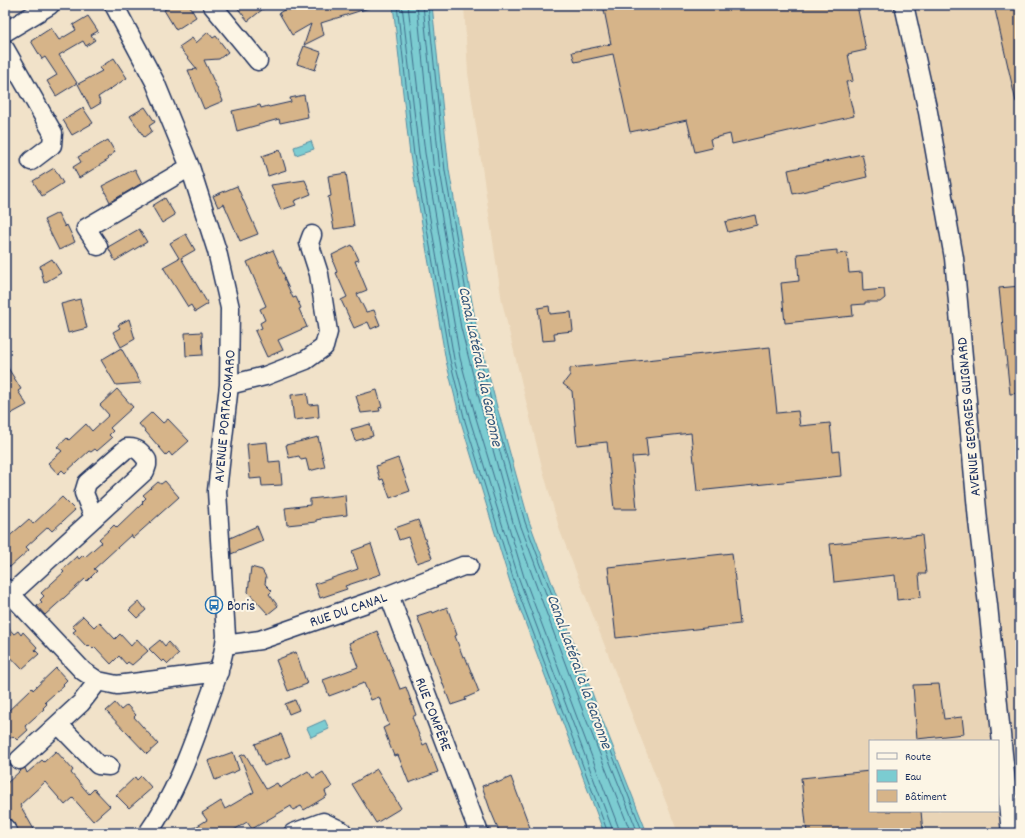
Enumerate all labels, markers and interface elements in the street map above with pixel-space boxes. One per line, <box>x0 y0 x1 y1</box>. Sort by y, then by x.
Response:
water label: Canal Latéral à la Garonne <box>451 285 508 449</box>
street label: AVENUE GEORGES GUIGNARD <box>952 336 988 497</box>
street label: AVENUE PORTACOMARO <box>209 349 243 483</box>
street label: RUE DU CANAL <box>307 587 390 634</box>
water label: Canal Latéral à la Garonne <box>540 592 618 753</box>
bus stop icon: Boris <box>204 595 224 615</box>
place label: Boris <box>227 596 255 618</box>
street label: RUE COMPÈRE <box>408 675 456 755</box>
legend <box>869 740 999 812</box>
text: Route <box>905 749 931 766</box>
text: Eau <box>905 769 921 786</box>
text: Bâtiment <box>905 789 947 806</box>

